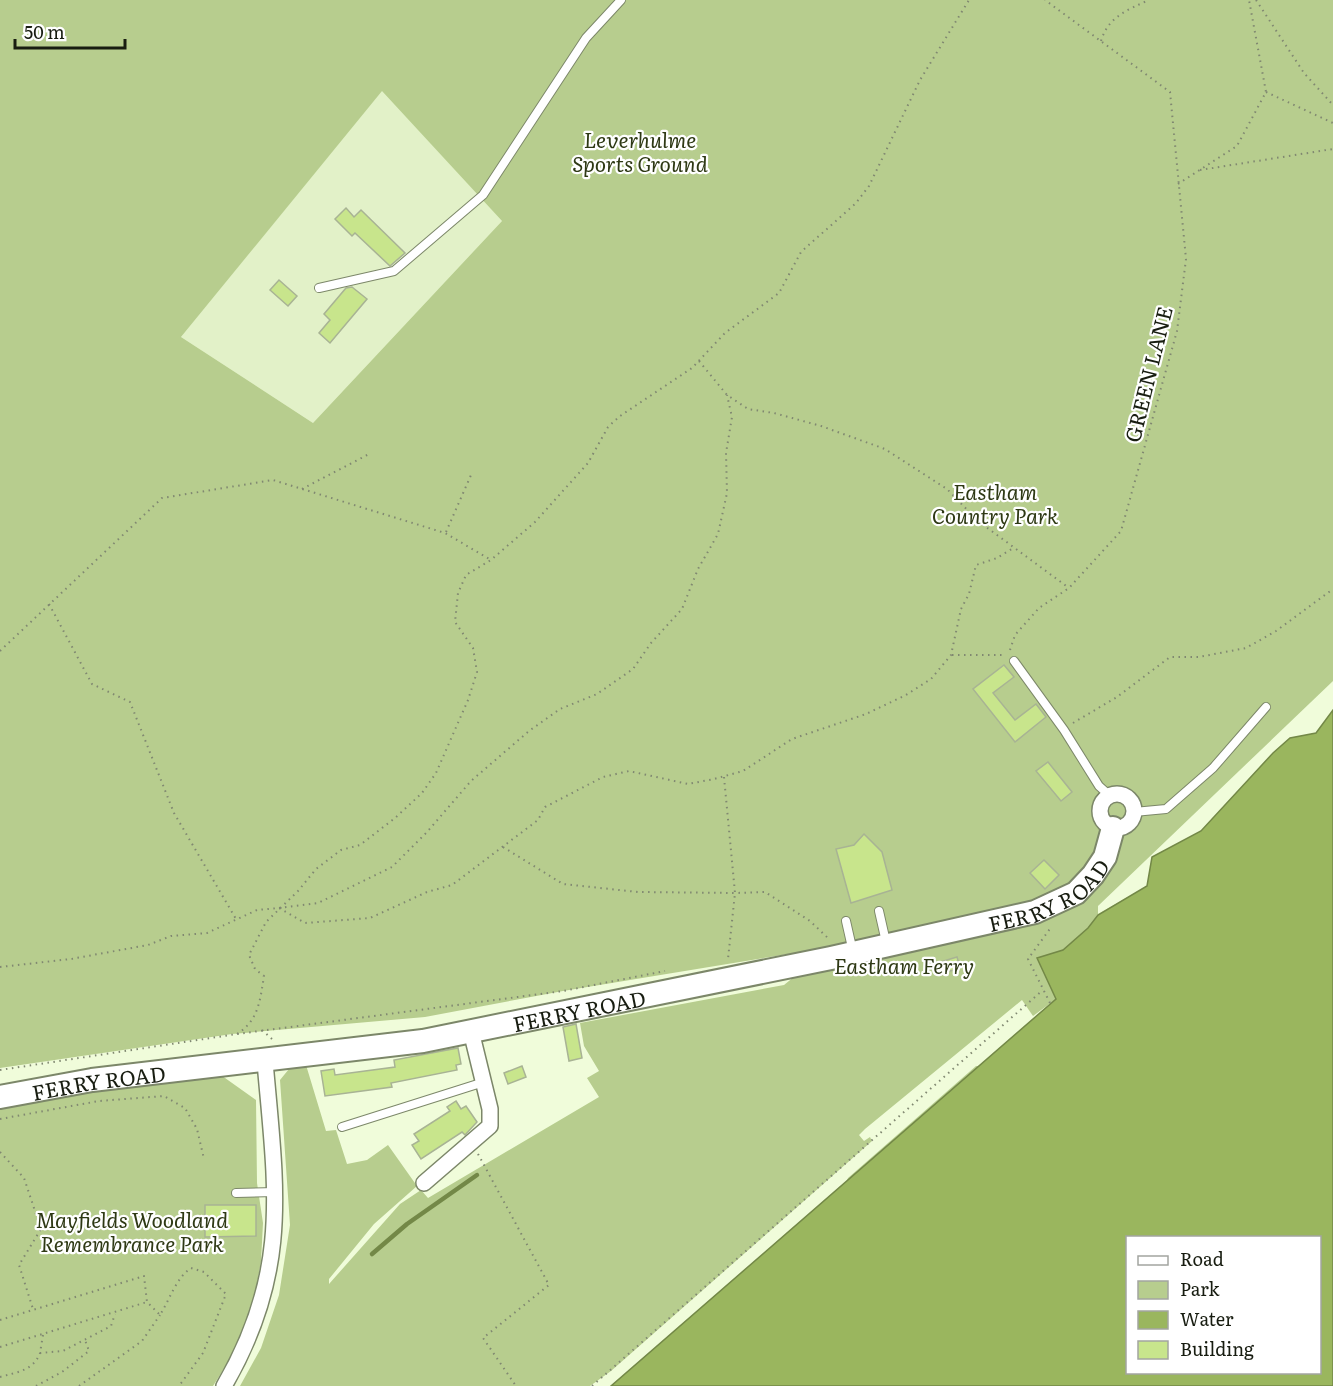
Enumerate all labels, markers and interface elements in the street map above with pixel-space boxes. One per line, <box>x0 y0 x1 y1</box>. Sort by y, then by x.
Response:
scale bar <box>15 12 124 50</box>
text: 50 m <box>24 18 65 45</box>
park label: Leverhulme Sports Ground <box>572 123 708 178</box>
street label: GREEN LANE <box>1115 303 1179 445</box>
park label: Eastham Country Park <box>932 475 1059 530</box>
street label: FERRY ROAD <box>985 852 1115 938</box>
park label: Eastham Ferry <box>834 949 974 980</box>
street label: FERRY ROAD <box>510 981 648 1038</box>
street label: FERRY ROAD <box>29 1056 167 1106</box>
park label: Mayfields Woodland Remembrance Park <box>36 1203 228 1258</box>
legend <box>1126 1236 1321 1374</box>
text: Road <box>1180 1245 1224 1272</box>
text: Park <box>1180 1275 1221 1302</box>
text: Water <box>1180 1305 1234 1332</box>
text: Building <box>1180 1335 1255 1362</box>

